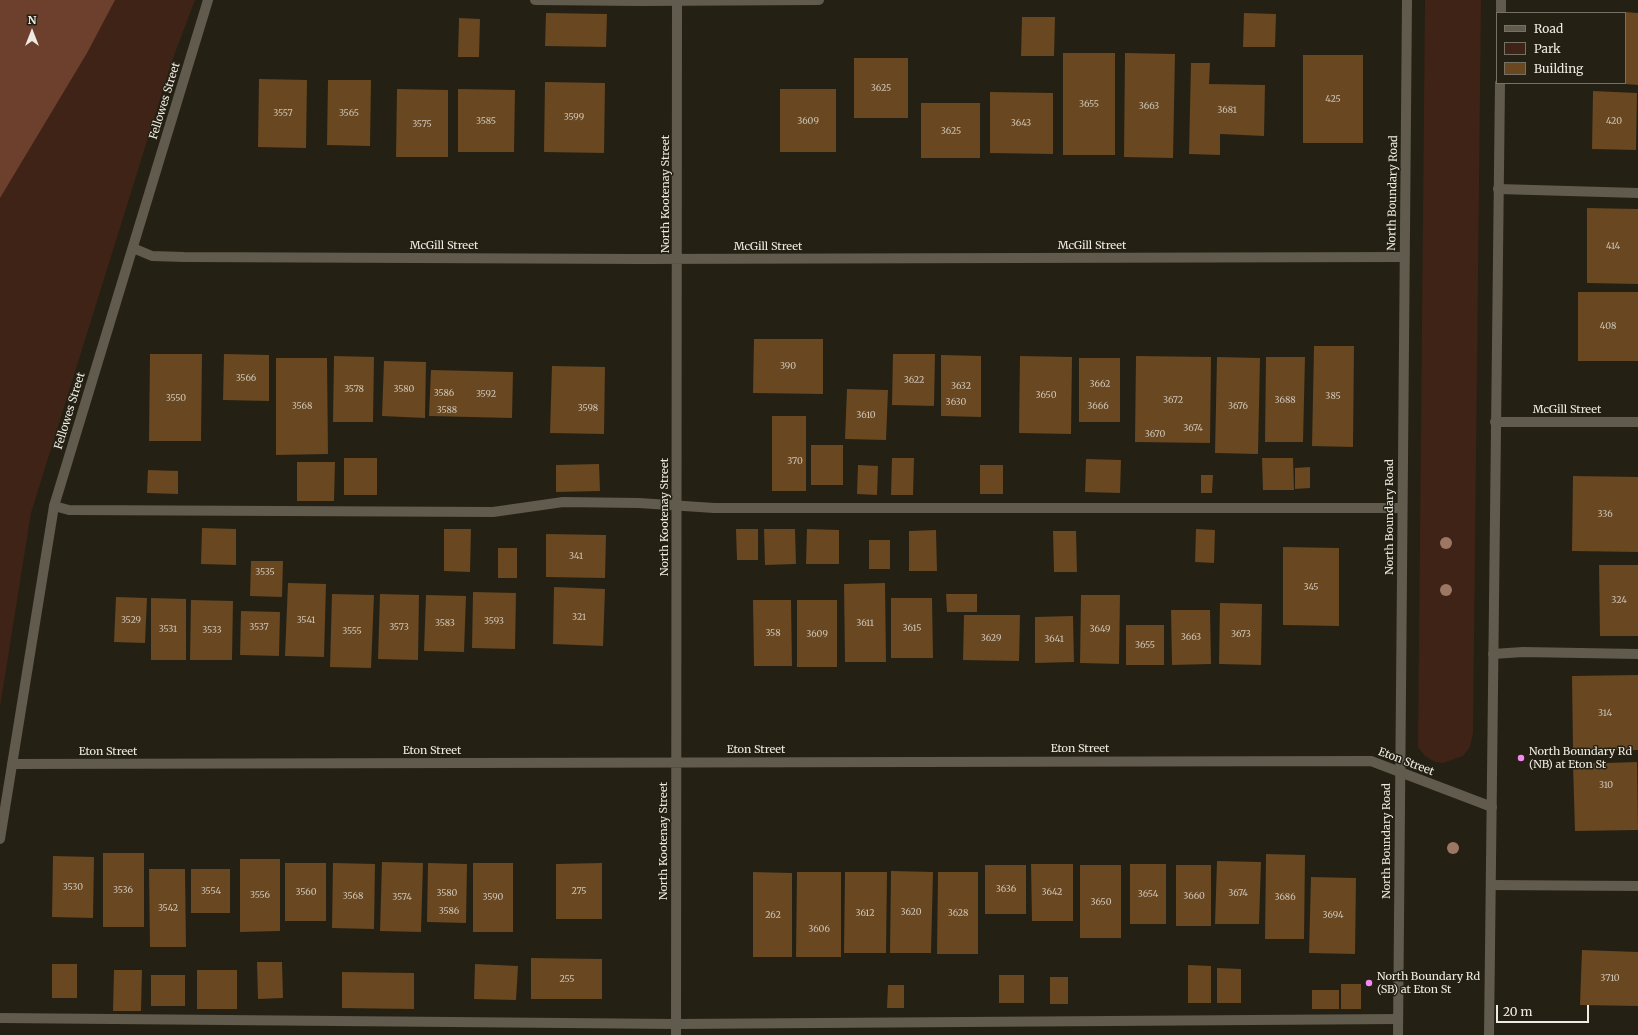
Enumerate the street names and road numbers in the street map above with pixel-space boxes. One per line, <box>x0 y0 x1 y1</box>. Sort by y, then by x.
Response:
street label: Fellowes Street <box>147 61 183 141</box>
street label: North Kootenay Street <box>659 135 673 253</box>
street label: North Boundary Road <box>1385 135 1401 251</box>
street label: McGill Street <box>410 239 478 253</box>
street label: McGill Street <box>1058 239 1126 253</box>
street label: McGill Street <box>734 240 802 254</box>
street label: Fellowes Street <box>52 371 88 451</box>
street label: McGill Street <box>1533 403 1601 417</box>
street label: North Kootenay Street <box>658 458 672 576</box>
street label: North Boundary Road <box>1383 459 1397 575</box>
street label: Eton Street <box>1051 742 1109 756</box>
street label: Eton Street <box>727 743 785 757</box>
street label: Eton Street <box>403 744 461 758</box>
street label: Eton Street <box>79 745 137 759</box>
street label: Eton Street <box>1376 745 1436 779</box>
street label: North Kootenay Street <box>657 782 671 900</box>
street label: North Boundary Road <box>1380 783 1394 899</box>

